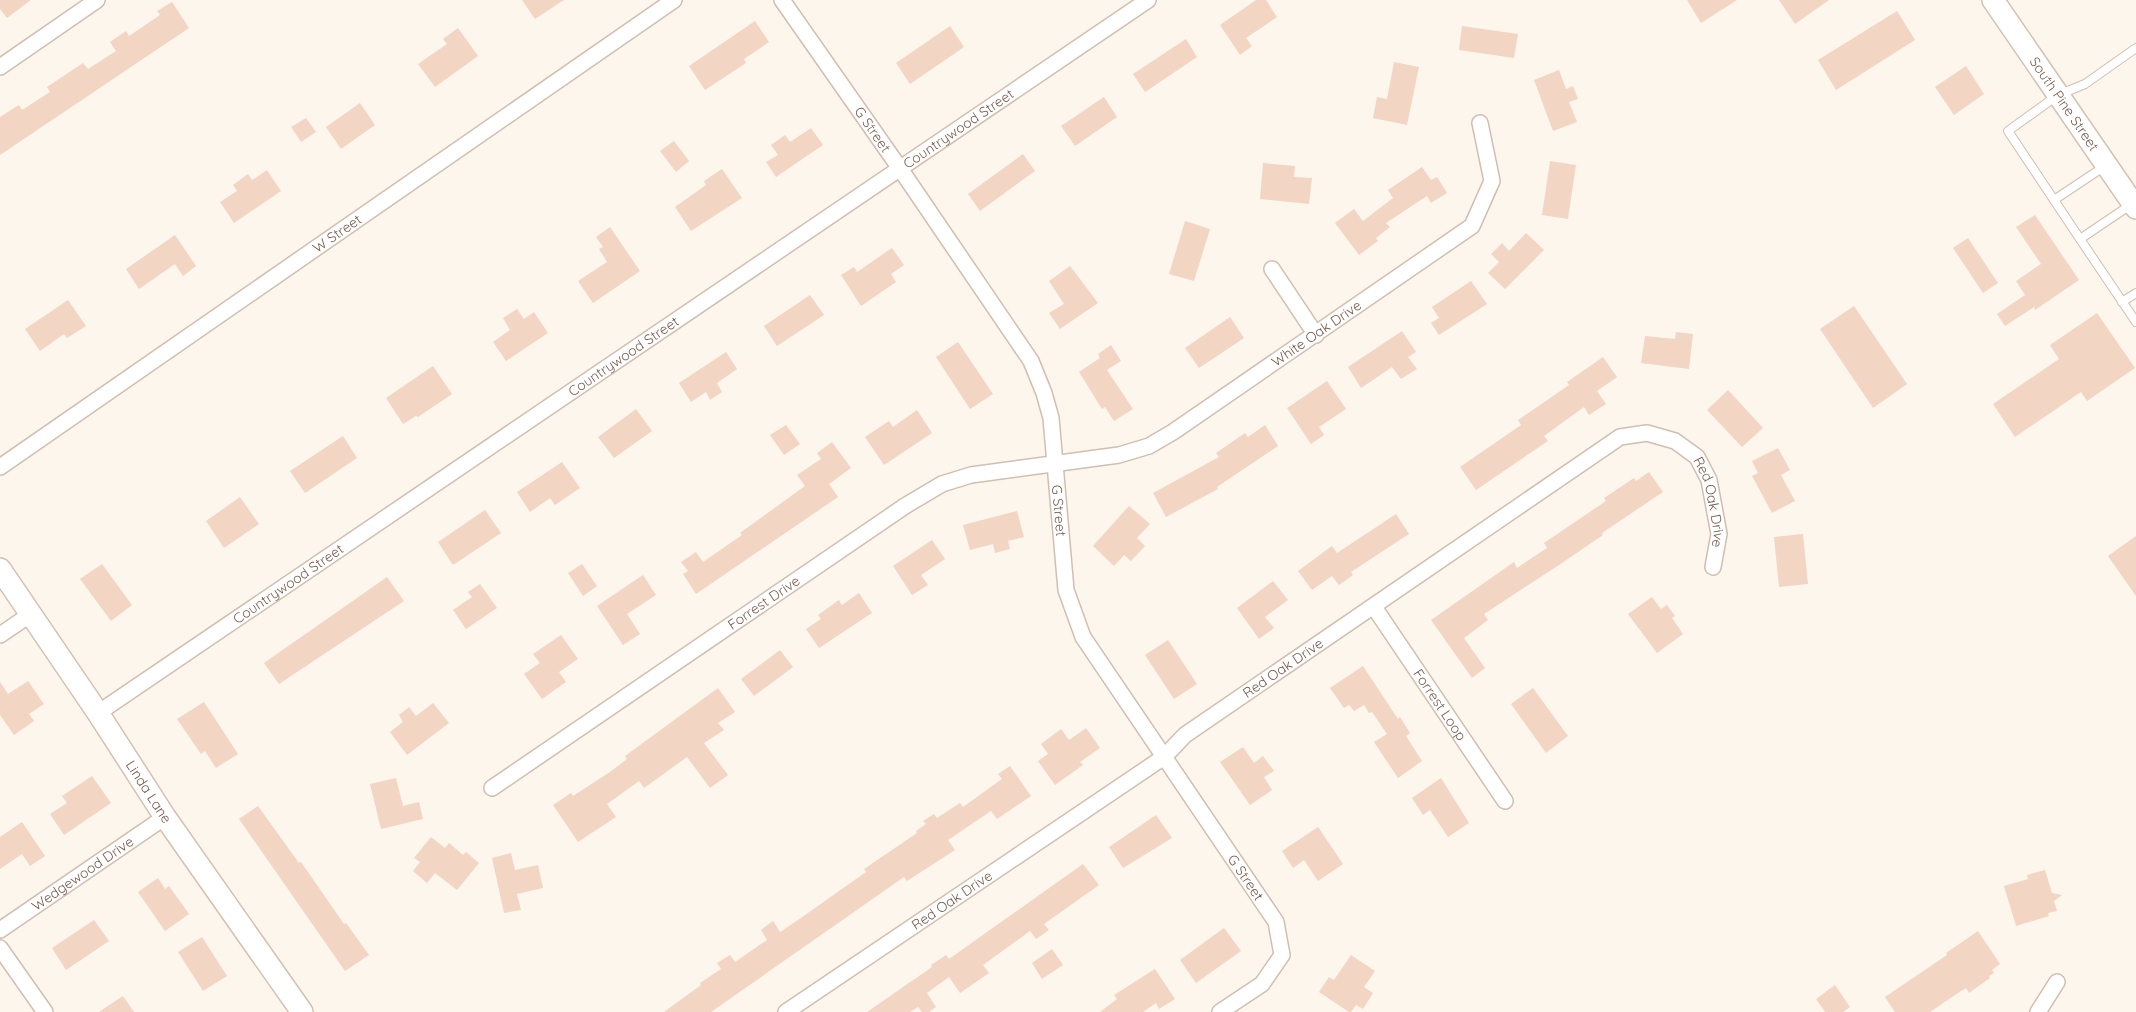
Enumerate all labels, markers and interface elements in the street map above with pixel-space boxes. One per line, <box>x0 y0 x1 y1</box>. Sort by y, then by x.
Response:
street label: South Pine Street <box>2026 53 2103 155</box>
street label: Countrywood Street <box>900 85 1017 173</box>
street label: G Street <box>850 103 895 156</box>
street label: W Street <box>309 210 365 257</box>
street label: White Oak Drive <box>1268 296 1365 371</box>
street label: Countrywood Street <box>565 312 682 400</box>
street label: Red Oak Drive <box>1689 454 1728 549</box>
street label: G Street <box>1048 484 1070 537</box>
street label: Countrywood Street <box>229 540 347 628</box>
street label: Forrest Drive <box>724 571 803 633</box>
street label: Red Oak Drive <box>1239 634 1327 702</box>
street label: Forrest Loop <box>1409 666 1471 744</box>
street label: Linda Lane <box>122 757 176 827</box>
street label: Wedgewood Drive <box>28 832 137 915</box>
street label: G Street <box>1224 851 1268 904</box>
street label: Red Oak Drive <box>908 866 996 934</box>

